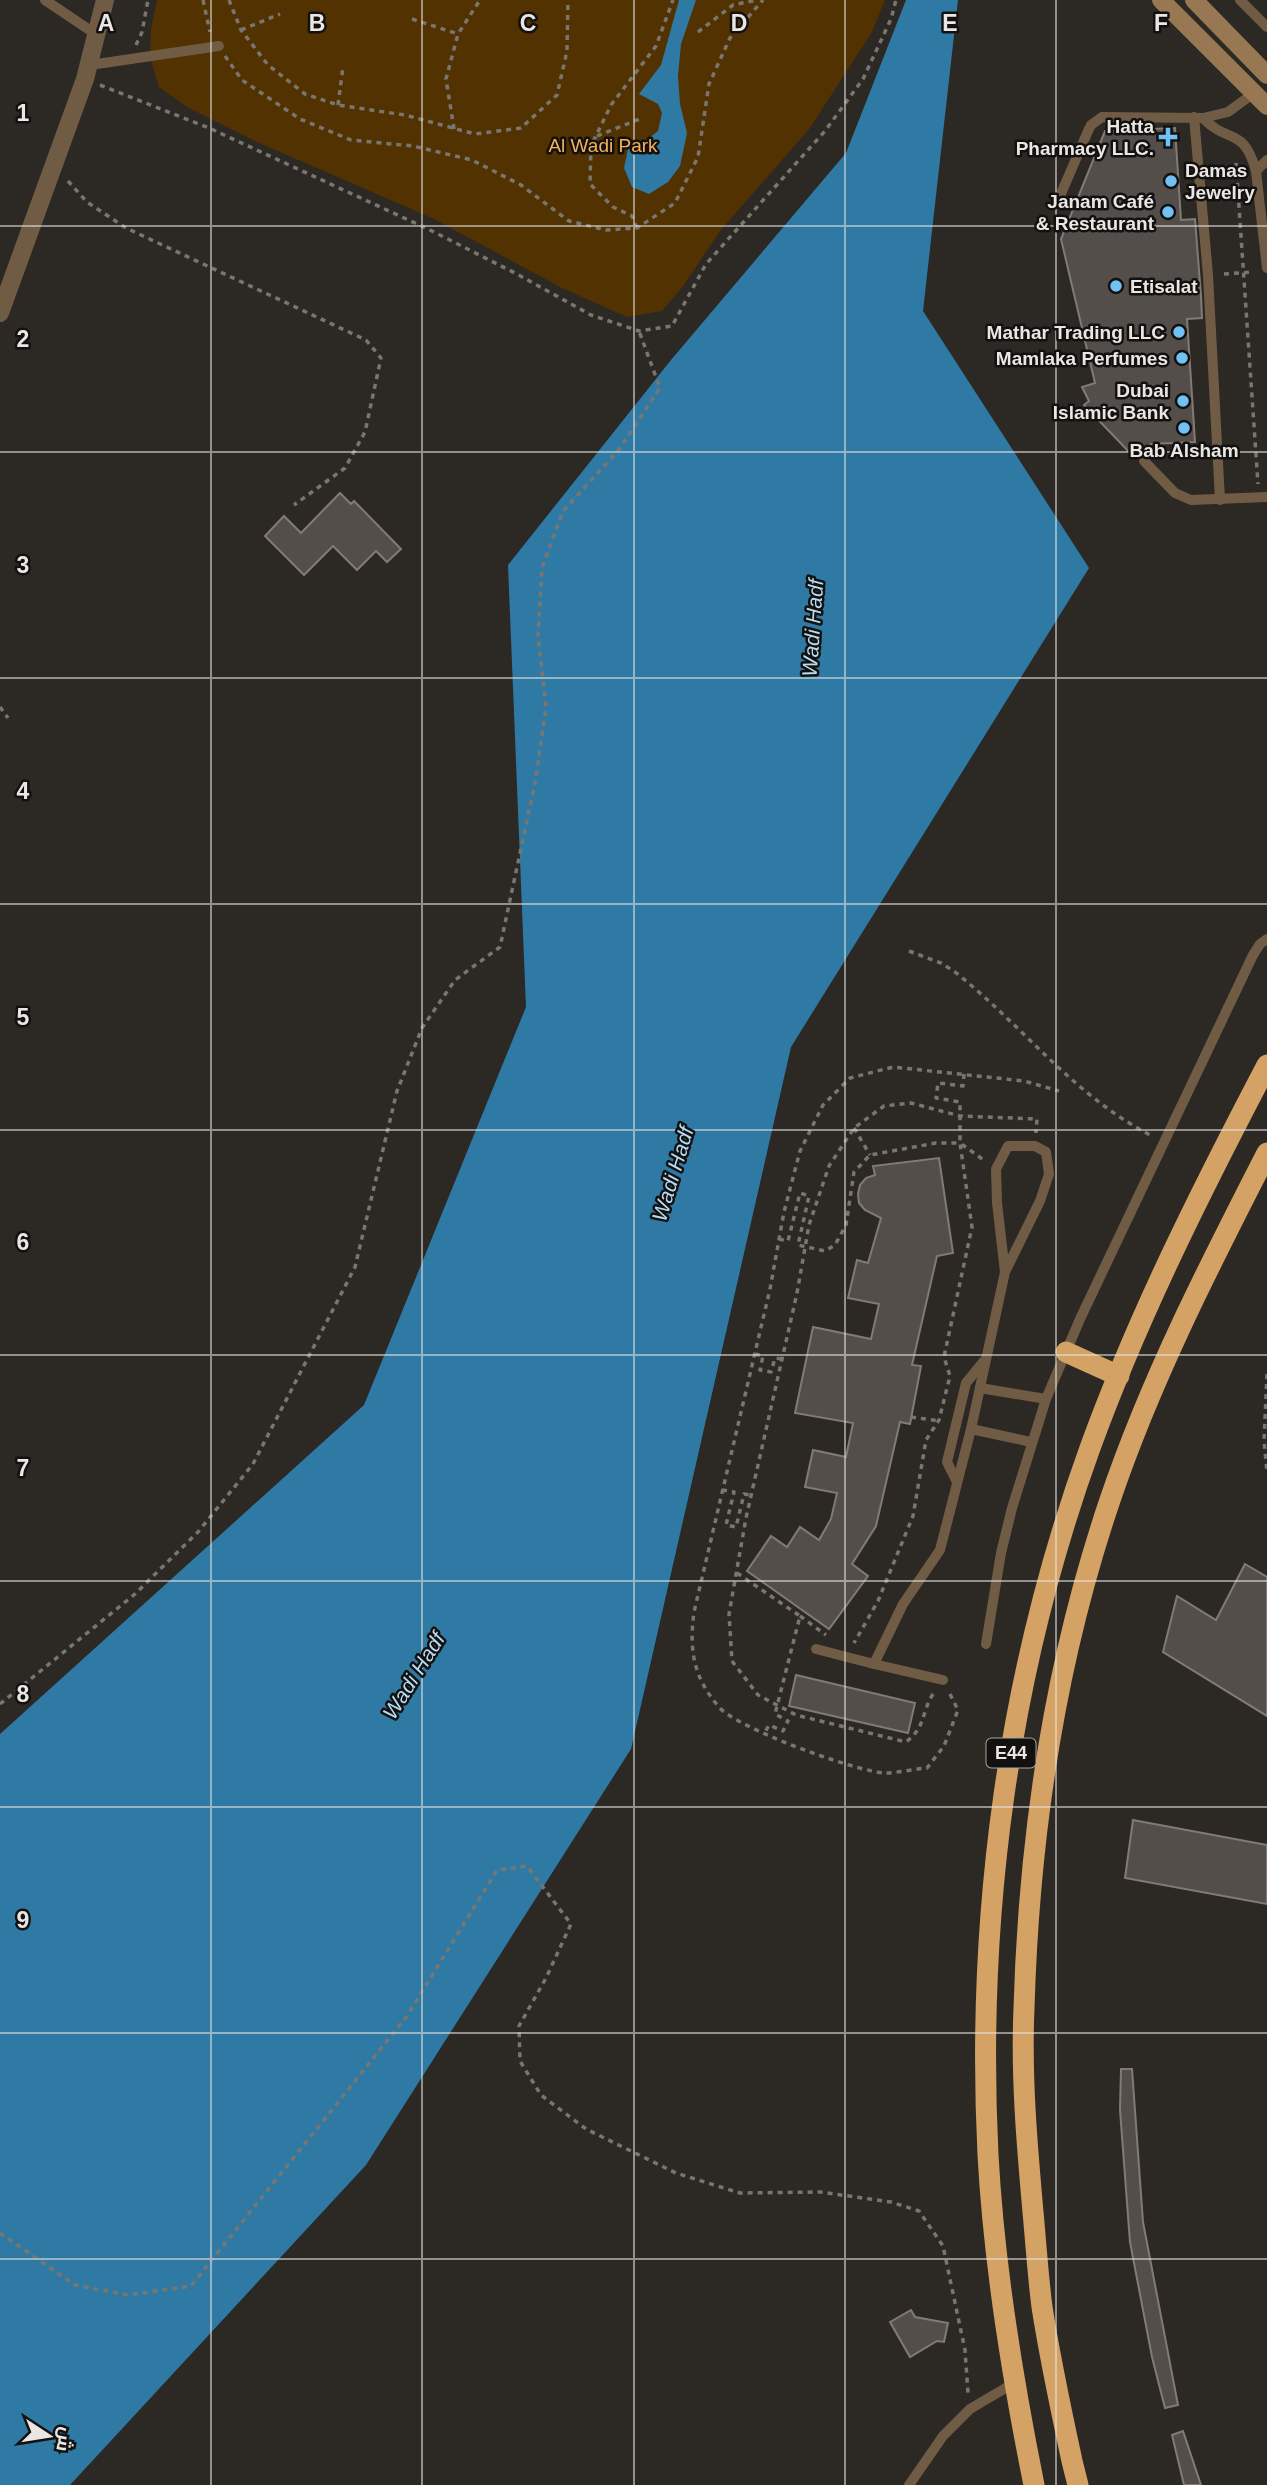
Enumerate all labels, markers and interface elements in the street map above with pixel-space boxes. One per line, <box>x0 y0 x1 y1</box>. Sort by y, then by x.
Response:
text: A <box>98 10 114 36</box>
text: B <box>309 10 325 36</box>
text: C <box>520 10 536 36</box>
text: D <box>731 10 747 36</box>
text: E <box>942 10 958 36</box>
text: F <box>1154 10 1168 36</box>
text: 1 <box>17 100 30 126</box>
place label: Hatta Pharmacy LLC. <box>1016 116 1154 159</box>
marker: Hatta Pharmacy LLC. <box>1160 129 1176 145</box>
park label: Al Wadi Park <box>548 135 658 156</box>
place label: Damas Jewelry <box>1185 160 1255 203</box>
marker: Damas Jewelry <box>1163 173 1179 189</box>
place label: Janam Café & Restaurant <box>1036 191 1155 234</box>
marker: Janam Café & Restaurant <box>1160 204 1176 220</box>
place label: Etisalat <box>1130 276 1198 297</box>
marker: Etisalat <box>1108 278 1124 294</box>
place label: Mathar Trading LLC <box>987 322 1165 343</box>
marker: Mathar Trading LLC <box>1171 324 1187 340</box>
text: 2 <box>17 326 29 352</box>
place label: Mamlaka Perfumes <box>996 348 1168 369</box>
marker: Mamlaka Perfumes <box>1174 350 1190 366</box>
place label: Dubai Islamic Bank <box>1053 380 1169 423</box>
marker: Dubai Islamic Bank <box>1175 393 1191 409</box>
marker: Bab Alsham <box>1176 420 1192 436</box>
place label: Bab Alsham <box>1129 440 1239 461</box>
text: 3 <box>17 552 29 578</box>
water label: Wadi Hadf <box>798 576 828 677</box>
text: 4 <box>17 778 30 804</box>
text: 5 <box>17 1004 30 1030</box>
water label: Wadi Hadf <box>647 1122 698 1224</box>
text: 6 <box>17 1229 29 1255</box>
text: 7 <box>17 1455 29 1481</box>
water label: Wadi Hadf <box>378 1626 450 1723</box>
text: 8 <box>17 1681 30 1707</box>
road number: E44 <box>986 1738 1036 1768</box>
text: 9 <box>17 1907 29 1933</box>
north arrow <box>14 2401 84 2471</box>
text: ش <box>51 2425 78 2454</box>

